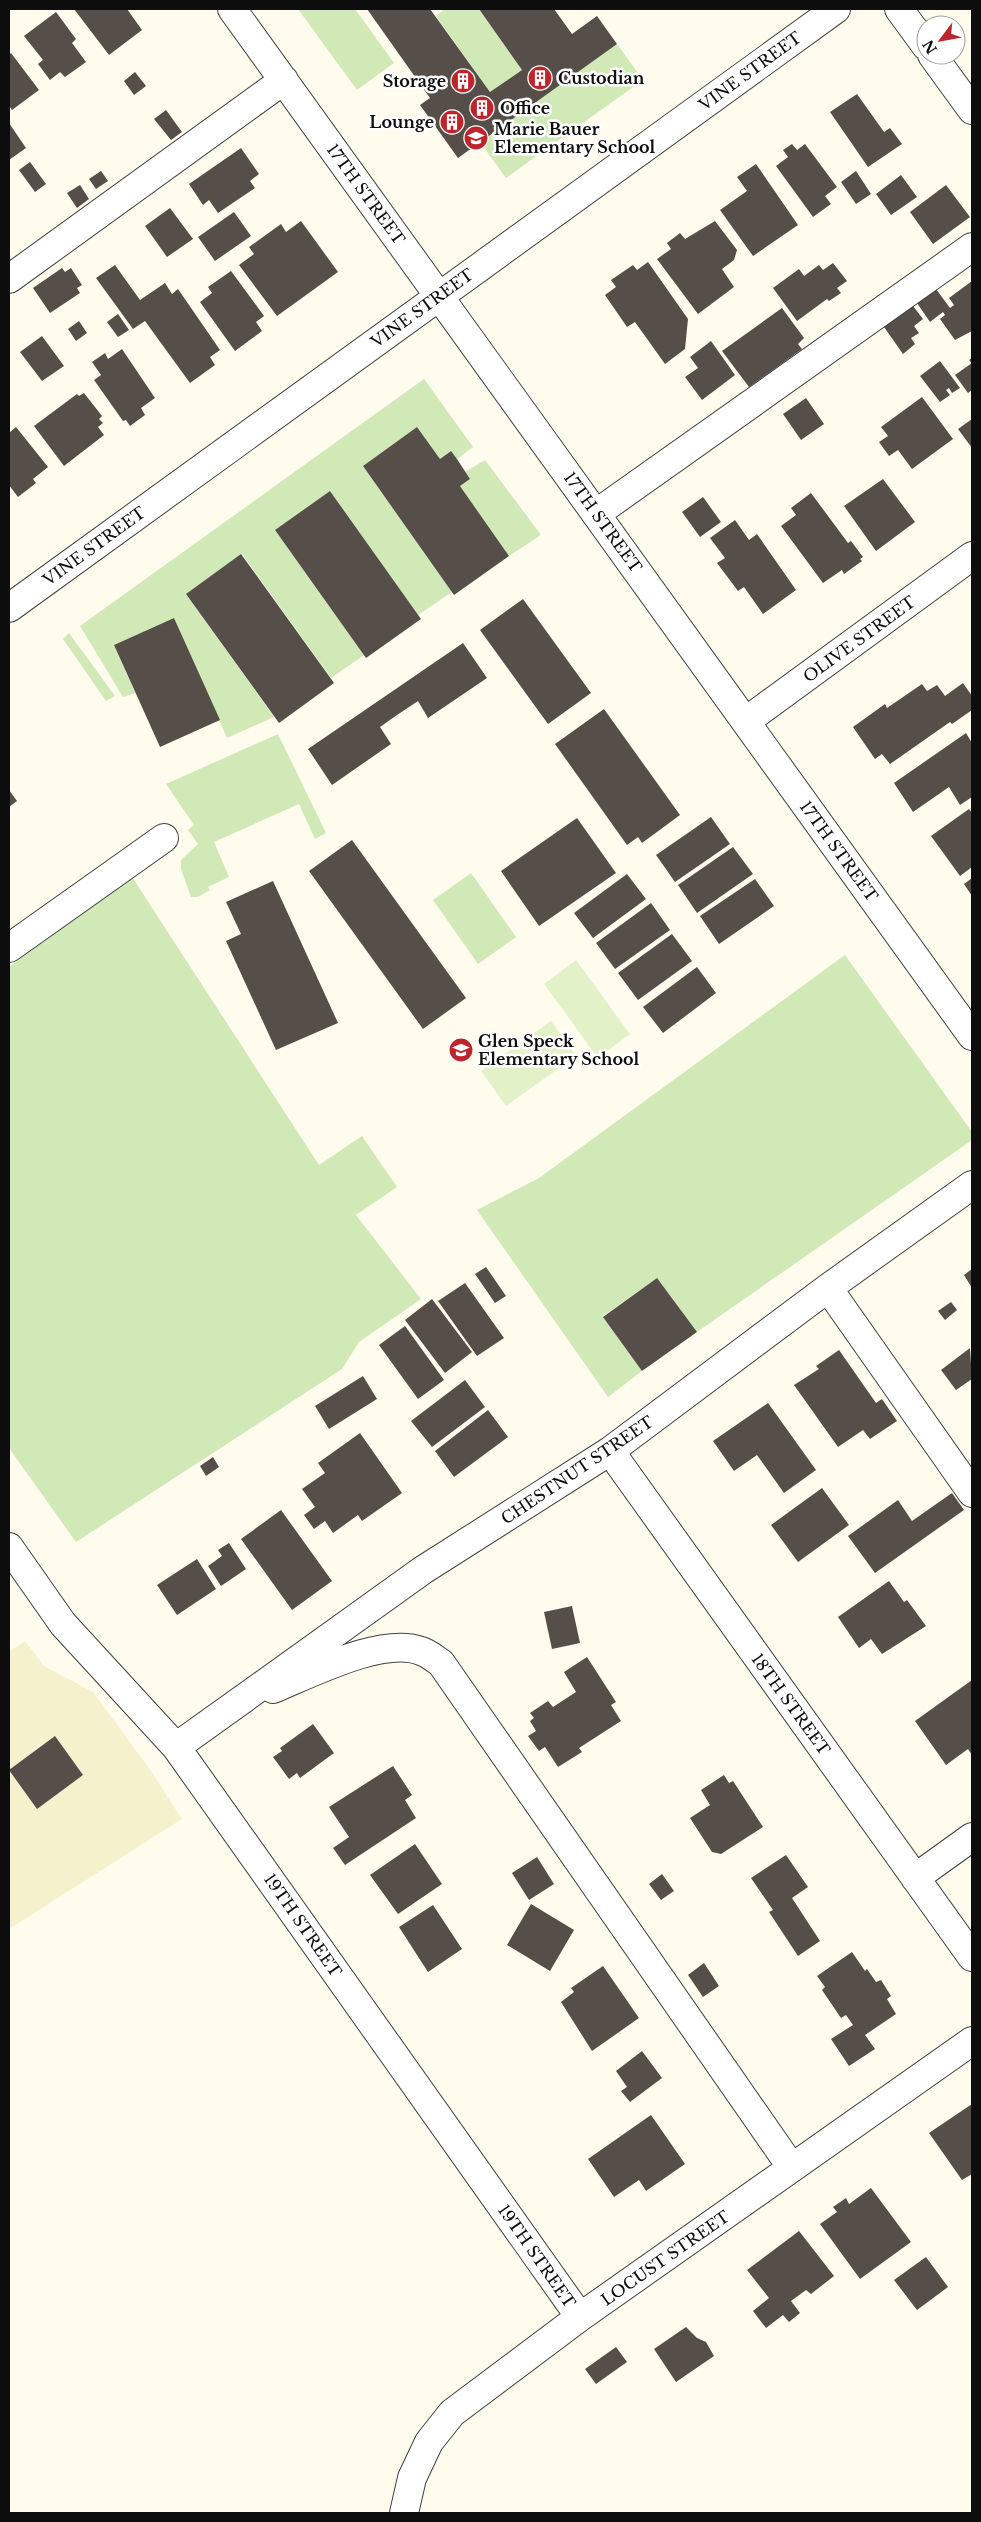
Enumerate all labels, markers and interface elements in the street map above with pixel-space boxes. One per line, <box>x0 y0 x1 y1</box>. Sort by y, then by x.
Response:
north arrow <box>916 15 966 65</box>
street label: VINE STREET <box>694 27 805 115</box>
text: N <box>919 37 941 57</box>
building icon: Custodian <box>527 65 553 91</box>
building icon: Storage <box>450 68 476 94</box>
place label: Custodian <box>558 68 645 88</box>
place label: Storage <box>383 71 446 91</box>
building icon: Office <box>469 95 495 121</box>
place label: Office <box>500 98 550 118</box>
building icon: Lounge <box>439 109 465 135</box>
place label: Lounge <box>369 112 434 132</box>
place label: Marie Bauer Elementary School <box>494 119 656 157</box>
school or university icon: Marie Bauer Elementary School <box>463 125 489 151</box>
street label: 17TH STREET <box>323 140 409 248</box>
street label: VINE STREET <box>366 264 477 352</box>
street label: 17TH STREET <box>560 468 646 576</box>
street label: VINE STREET <box>38 502 149 590</box>
street label: OLIVE STREET <box>799 592 919 686</box>
street label: 17TH STREET <box>796 797 882 905</box>
place label: Glen Speck Elementary School <box>478 1031 640 1069</box>
school or university icon: Glen Speck Elementary School <box>448 1037 474 1063</box>
street label: CHESTNUT STREET <box>497 1412 657 1528</box>
street label: 18TH STREET <box>747 1649 835 1759</box>
street label: 19TH STREET <box>260 1870 346 1981</box>
street label: 19TH STREET <box>494 2201 580 2312</box>
street label: LOCUST STREET <box>597 2206 733 2310</box>

